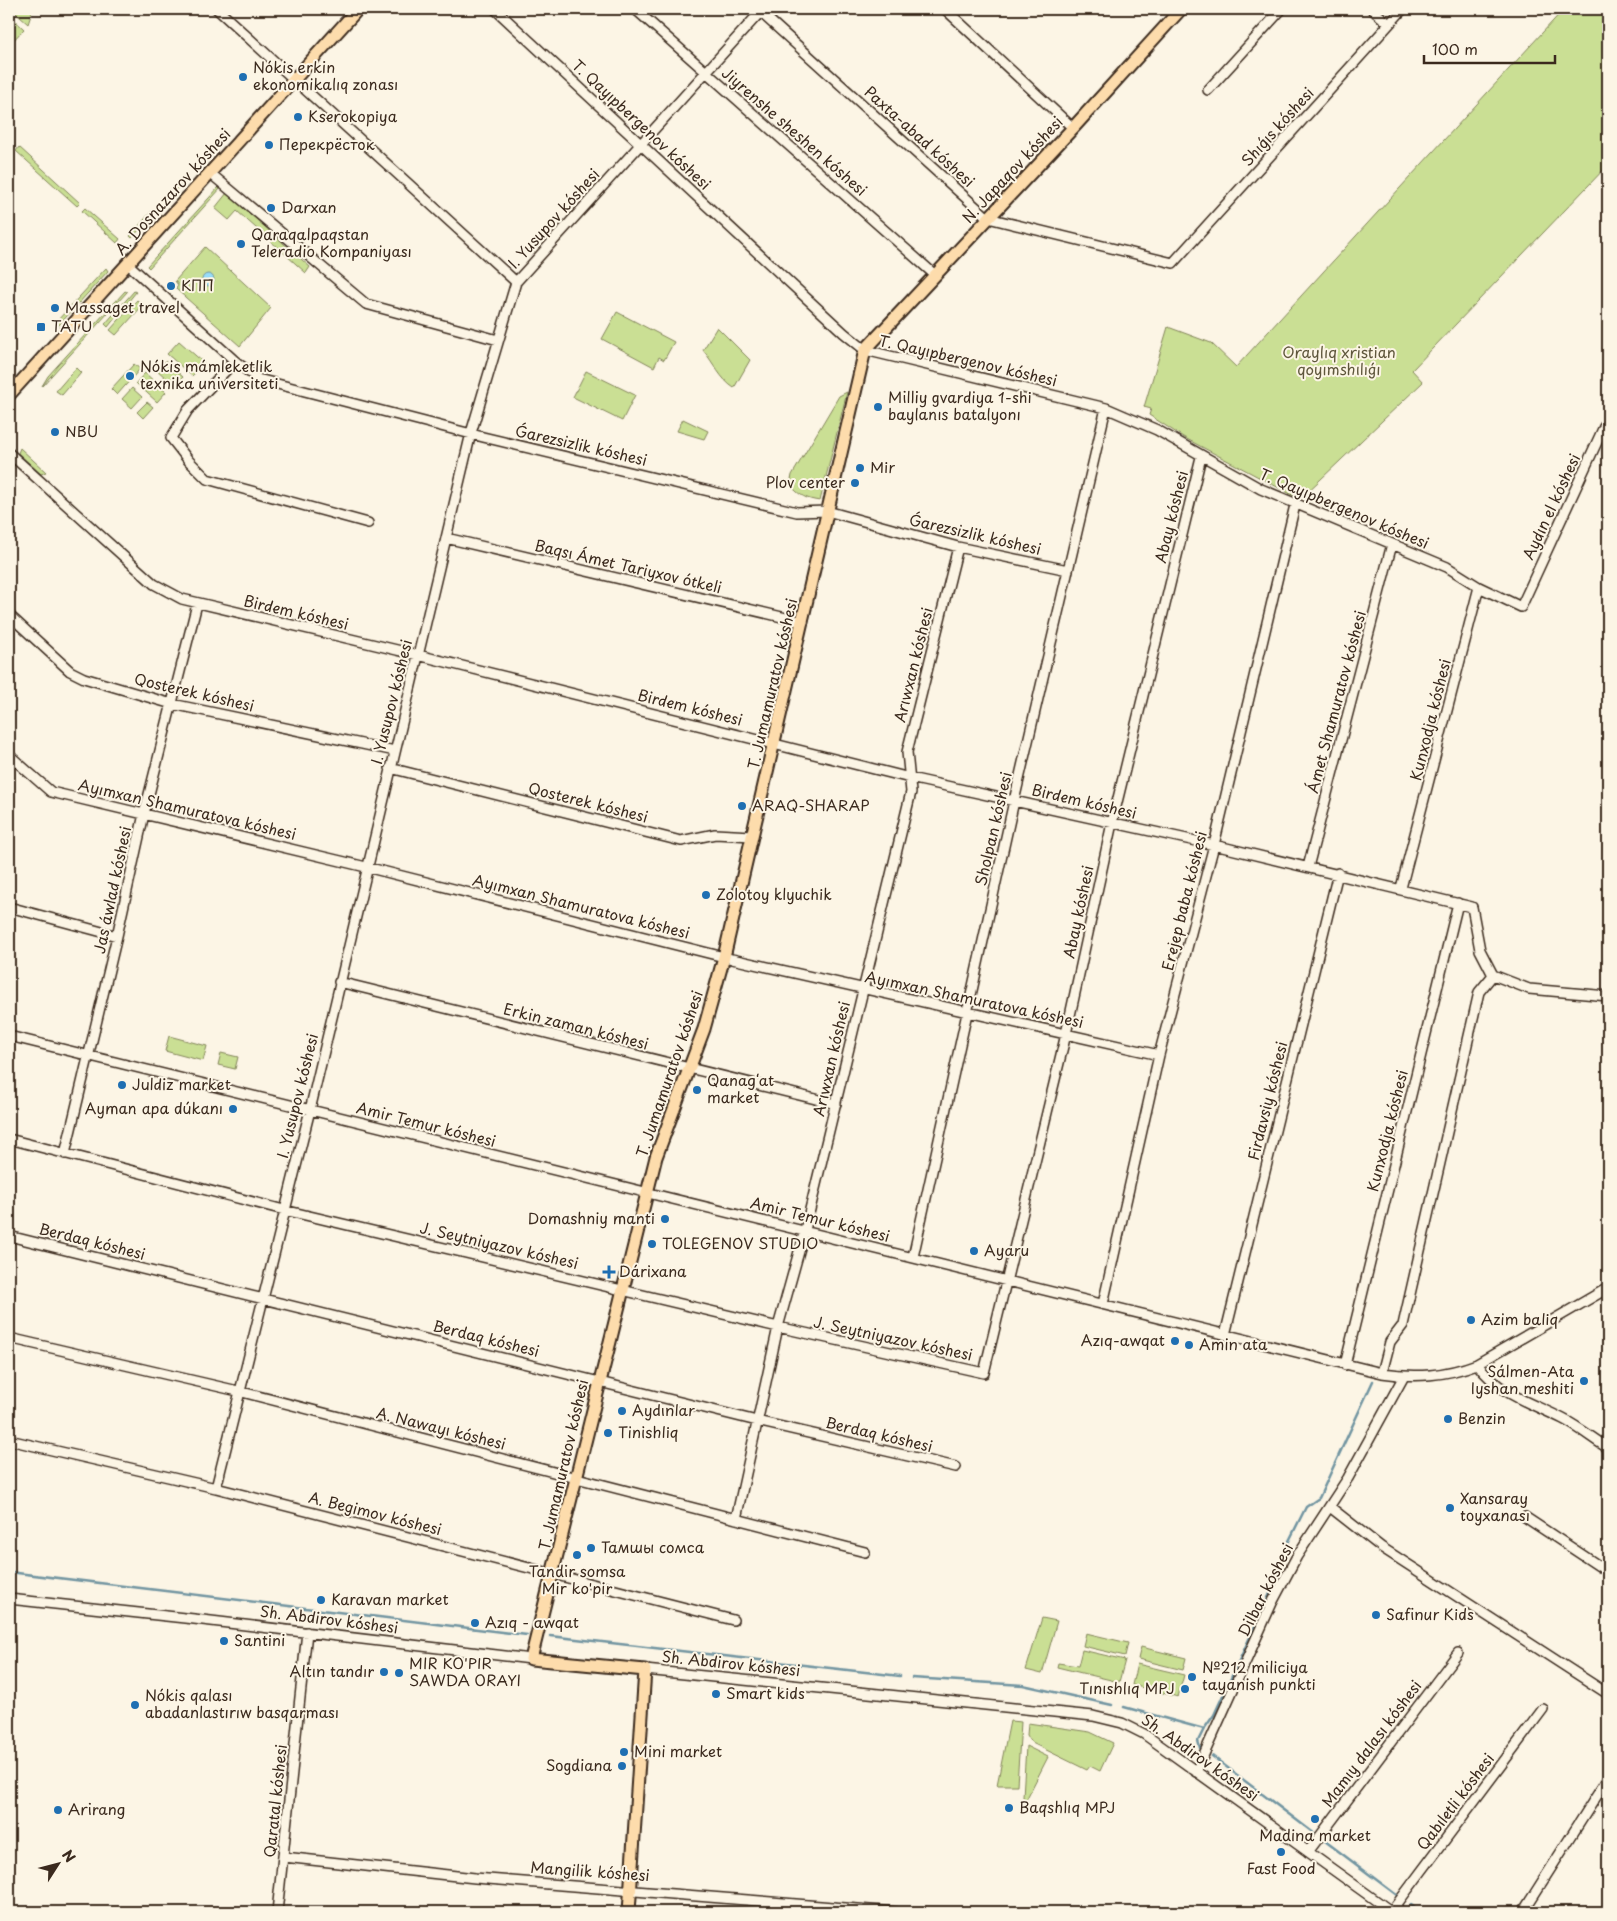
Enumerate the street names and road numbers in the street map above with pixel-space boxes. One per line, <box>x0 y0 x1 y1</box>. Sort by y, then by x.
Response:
street label: T. Qayıpbergenov kóshesi <box>568 53 716 194</box>
street label: Jiyrenshe sheshen kóshesi <box>717 61 873 201</box>
street label: Paxta-abad kóshesi <box>860 80 980 192</box>
street label: Shıǵıs kóshesi <box>1235 82 1319 170</box>
street label: N. Japaqov kóshesi <box>956 110 1068 228</box>
street label: A. Dosnazarov kóshesi <box>109 123 235 259</box>
street label: I. Yusupov kóshesi <box>502 163 604 273</box>
street label: T. Qayıpbergenov kóshesi <box>877 328 1060 391</box>
street label: Ǵarezsizlik kóshesi <box>513 418 650 471</box>
street label: Aydın el kóshesi <box>1516 450 1585 563</box>
street label: T. Qayıpbergenov kóshesi <box>1256 461 1433 554</box>
street label: Abay kóshesi <box>1148 468 1193 565</box>
street label: Ǵarezsizlik kóshesi <box>907 507 1044 560</box>
street label: Baqsı Ámet Tariyxov ótkeli <box>533 533 724 598</box>
street label: Birdem kóshesi <box>242 588 351 635</box>
street label: T. Jumamuratov kóshesi <box>741 596 802 771</box>
street label: Arıwxan kóshesi <box>887 605 938 724</box>
street label: Ámet Shamuratov kóshesi <box>1300 608 1371 795</box>
street label: I. Yusupov kóshesi <box>364 637 417 766</box>
street label: Kunxodja kóshesi <box>1403 656 1456 783</box>
street label: Qosterek kóshesi <box>132 667 257 717</box>
street label: Birdem kóshesi <box>636 682 745 731</box>
street label: Sholpan kóshesi <box>968 769 1017 888</box>
street label: Ayımxan Shamuratova kóshesi <box>76 772 299 845</box>
street label: Qosterek kóshesi <box>526 776 651 828</box>
street label: Birdem kóshesi <box>1030 777 1139 824</box>
street label: Jas áwlad kóshesi <box>87 824 136 956</box>
street label: Erejep baba kóshesi <box>1155 829 1212 973</box>
street label: Abay kóshesi <box>1056 863 1099 960</box>
street label: Ayımxan Shamuratova kóshesi <box>470 867 692 944</box>
street label: Ayımxan Shamuratova kóshesi <box>863 964 1086 1033</box>
street label: T. Jumamuratov kóshesi <box>629 987 708 1160</box>
street label: Erkin zaman kóshesi <box>501 996 651 1055</box>
street label: Arıwxan kóshesi <box>806 999 855 1118</box>
street label: I. Yusupov kóshesi <box>270 1031 323 1160</box>
street label: Firdavsiy kóshesi <box>1241 1039 1292 1162</box>
street label: Kunxodja kóshesi <box>1360 1067 1413 1194</box>
street label: Amir Temur kóshesi <box>354 1095 498 1152</box>
street label: Amir Temur kóshesi <box>748 1190 892 1247</box>
street label: J. Seytniyazov kóshesi <box>418 1215 581 1274</box>
street label: Berdaq kóshesi <box>37 1216 148 1265</box>
street label: J. Seytniyazov kóshesi <box>812 1309 975 1366</box>
street label: Berdaq kóshesi <box>431 1313 542 1362</box>
street label: T. Jumamuratov kóshesi <box>532 1377 593 1552</box>
street label: A. Nawayı kóshesi <box>374 1400 508 1455</box>
street label: Berdaq kóshesi <box>824 1410 935 1457</box>
street label: A. Begimov kóshesi <box>306 1485 444 1540</box>
street label: Dilbar kóshesi <box>1231 1539 1298 1640</box>
street label: Sh. Abdirov kóshesi <box>259 1599 400 1638</box>
street label: Sh. Abdirov kóshesi <box>661 1644 801 1681</box>
street label: Mamıy dalası kóshesi <box>1315 1675 1426 1811</box>
street label: Sh. Abdirov kóshesi <box>1137 1708 1264 1806</box>
street label: Qaratal kóshesi <box>257 1743 292 1859</box>
street label: Qabıletli kóshesi <box>1411 1748 1499 1854</box>
street label: Mangilik kóshesi <box>530 1855 650 1886</box>

